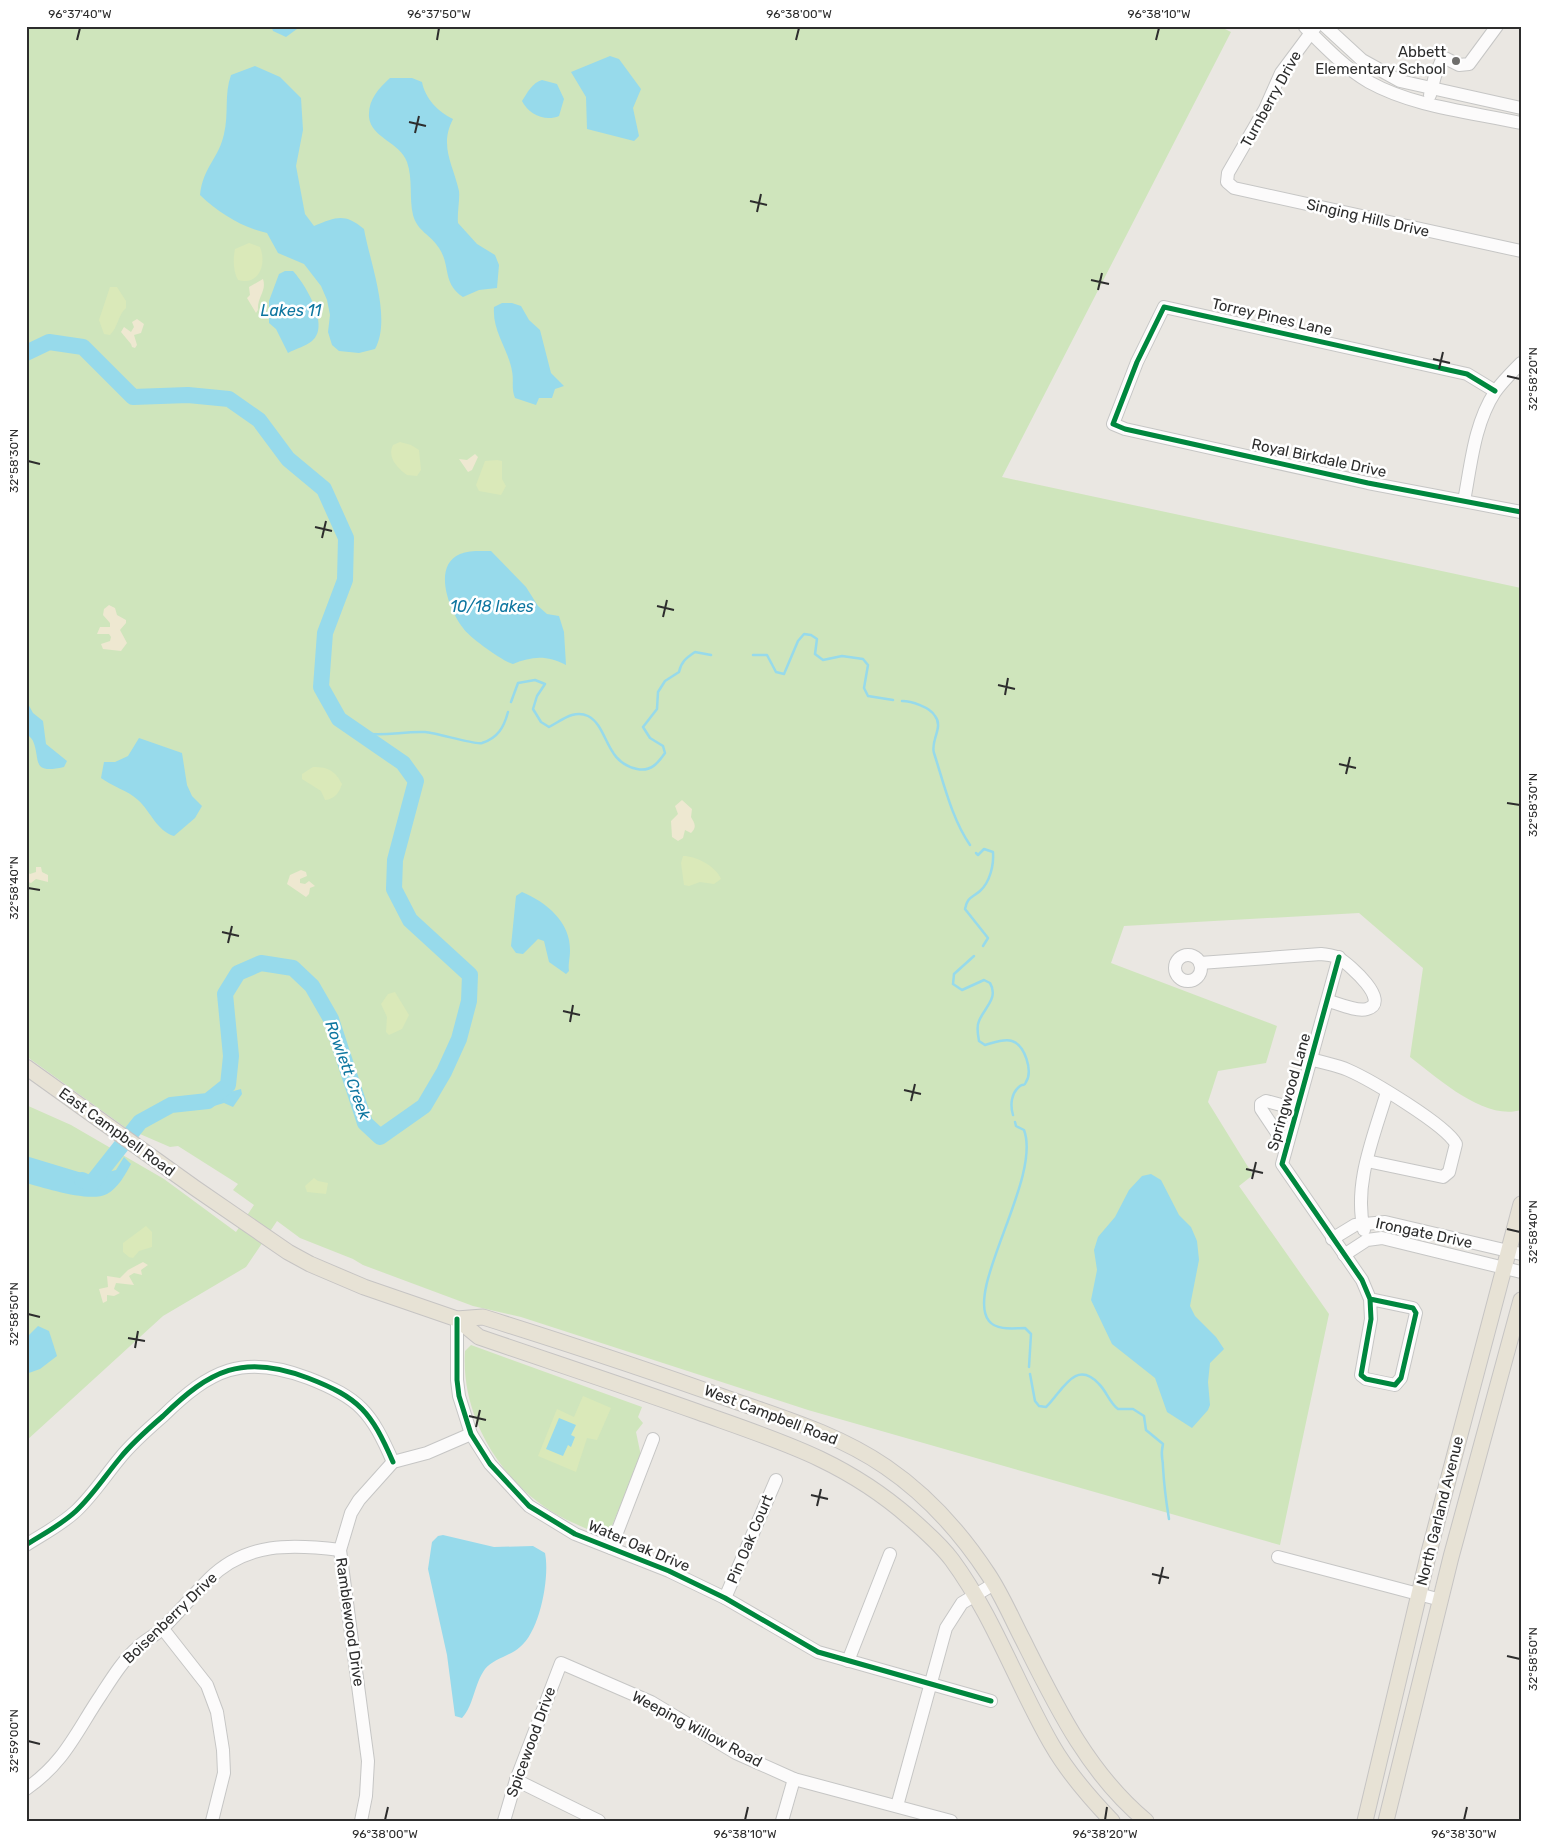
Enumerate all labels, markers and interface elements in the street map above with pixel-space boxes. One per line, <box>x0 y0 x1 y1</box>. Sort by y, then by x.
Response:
text: 96°37'40"W <box>48 7 112 21</box>
text: 96°37'50"W <box>407 7 471 21</box>
text: 96°38'00"W <box>766 7 832 21</box>
text: 96°38'10"W <box>1127 7 1191 21</box>
place label: Abbett Elementary School <box>1315 43 1446 78</box>
street label: Turnberry Drive <box>1237 48 1305 150</box>
marker: Abbett Elementary School <box>1450 55 1462 67</box>
street label: Singing Hills Drive <box>1305 195 1431 241</box>
street label: Torrey Pines Lane <box>1210 294 1334 340</box>
water label: Lakes 11 <box>261 301 322 320</box>
text: 32°58'20"N <box>1526 347 1540 411</box>
text: 32°58'30"N <box>7 429 21 493</box>
street label: Royal Birkdale Drive <box>1250 435 1388 481</box>
water label: 10/18 lakes <box>450 597 534 616</box>
text: 32°58'30"N <box>1526 773 1540 837</box>
text: 32°58'40"N <box>7 856 21 920</box>
water label: Rowlett Creek <box>321 1018 375 1123</box>
street label: Springwood Lane <box>1264 1031 1314 1153</box>
street label: East Campbell Road <box>56 1084 178 1180</box>
text: 32°58'40"N <box>1526 1200 1540 1264</box>
street label: Irongate Drive <box>1374 1214 1474 1252</box>
text: 32°58'50"N <box>7 1282 21 1346</box>
street label: West Campbell Road <box>702 1381 840 1449</box>
street label: North Garland Avenue <box>1413 1434 1467 1588</box>
street label: Pin Oak Court <box>723 1492 777 1586</box>
street label: Water Oak Drive <box>585 1516 693 1576</box>
street label: Ramblewood Drive <box>332 1556 368 1688</box>
street label: Boisenberry Drive <box>119 1569 221 1667</box>
text: 32°58'50"N <box>1526 1627 1540 1691</box>
street label: Spicewood Drive <box>503 1684 559 1800</box>
street label: Weeping Willow Road <box>629 1687 765 1771</box>
text: 32°59'00"N <box>7 1709 21 1773</box>
text: 96°38'00"W <box>352 1827 418 1841</box>
text: 96°38'10"W <box>713 1827 777 1841</box>
text: 96°38'20"W <box>1072 1827 1138 1841</box>
text: 96°38'30"W <box>1431 1827 1497 1841</box>

